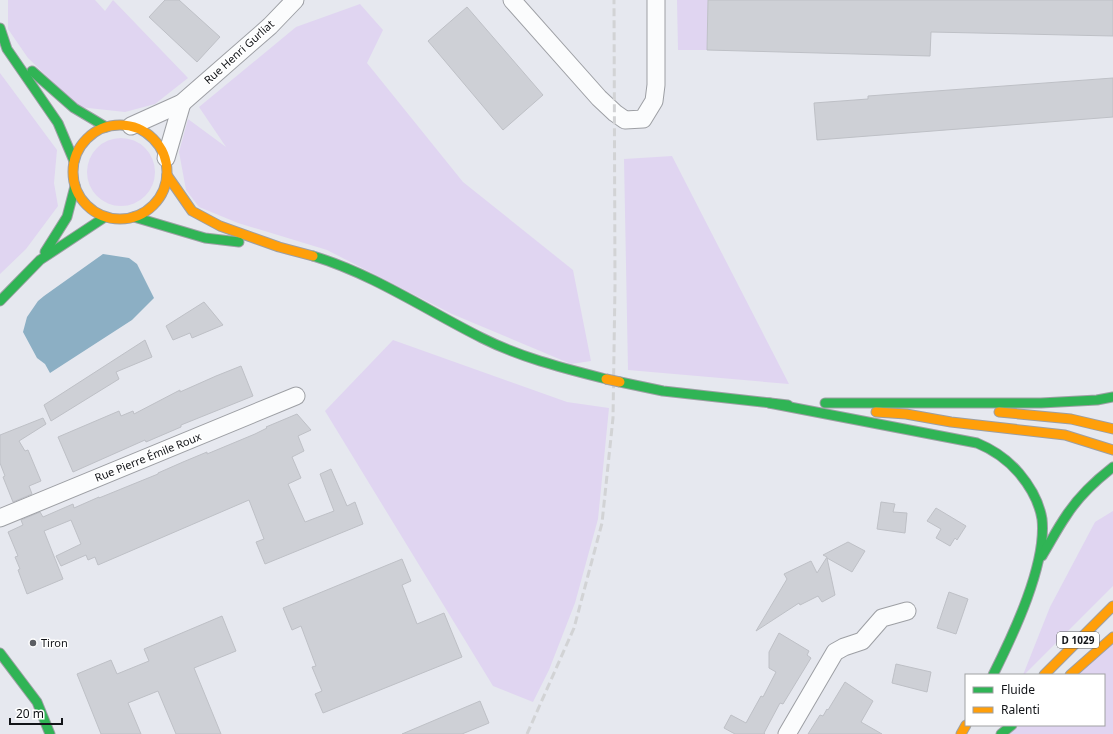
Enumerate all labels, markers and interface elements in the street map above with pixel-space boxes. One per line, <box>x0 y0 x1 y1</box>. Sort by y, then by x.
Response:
street label: Rue Henri Gurliat <box>200 16 277 87</box>
street label: Rue Pierre Émile Roux <box>92 428 203 485</box>
road number: D 1029 <box>1057 632 1099 648</box>
place label: Tiron <box>41 635 68 650</box>
marker: Tiron <box>28 638 38 648</box>
legend <box>965 674 1105 726</box>
text: Fluide <box>1001 681 1035 698</box>
scale bar <box>10 700 62 726</box>
text: Ralenti <box>1001 701 1040 718</box>
text: 20 m <box>16 705 44 722</box>

